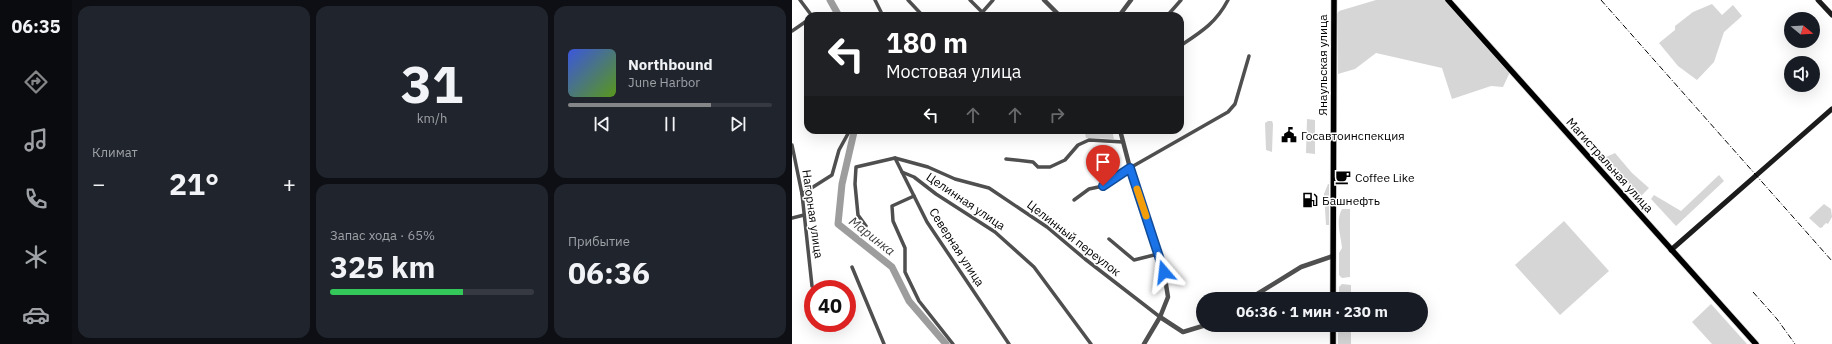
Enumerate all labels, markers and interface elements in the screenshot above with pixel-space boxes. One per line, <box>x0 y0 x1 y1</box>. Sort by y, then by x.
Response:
north arrow <box>1784 12 1820 48</box>
map controls <box>1784 12 1820 92</box>
street label: Янаульская улица <box>1315 14 1330 116</box>
text: 06:35 <box>11 15 61 38</box>
text: 180 m <box>886 24 968 61</box>
icon: left <box>820 28 872 80</box>
text: 31 <box>401 50 463 117</box>
text: Northbound <box>628 55 713 74</box>
button: sound <box>1784 56 1820 92</box>
text: Мостовая улица <box>886 60 1021 83</box>
icon: directions <box>22 68 50 96</box>
text: June Harbor <box>628 74 700 91</box>
icon: left <box>920 104 942 126</box>
icon: ahead <box>962 104 984 126</box>
icon: ahead <box>1004 104 1026 126</box>
icon: right <box>1046 104 1068 126</box>
text: km/h <box>417 110 447 127</box>
icon: previous <box>591 113 613 135</box>
icon: pause <box>659 113 681 135</box>
icon: next <box>727 113 749 135</box>
street label: Магистральная улица <box>1563 114 1657 216</box>
icon: music <box>22 126 50 154</box>
public building icon: Госавтоинспекция <box>1280 126 1298 144</box>
place label: Госавтоинспекция <box>1301 128 1405 143</box>
text: Климат <box>92 144 138 161</box>
pin <box>1086 145 1120 186</box>
icon: arrive <box>1092 151 1114 173</box>
text: 21° <box>169 164 219 203</box>
cafe icon: Coffee Like <box>1334 168 1352 186</box>
text: − <box>92 169 105 198</box>
text: + <box>283 169 296 198</box>
street label: Нагорная улица <box>799 169 827 260</box>
street label: Целинная улица <box>924 169 1009 233</box>
place label: Coffee Like <box>1355 170 1415 185</box>
icon: phone <box>22 185 50 213</box>
fuel station icon: Башнефть <box>1301 191 1319 209</box>
place label: Башнефть <box>1322 193 1380 208</box>
street label: Целинный переулок <box>1024 197 1124 279</box>
street label: Северная улица <box>926 205 988 289</box>
water label: Маринка <box>845 213 899 259</box>
text: Запас хода · 65% <box>330 227 435 244</box>
text: Прибытие <box>568 233 630 250</box>
icon: climate <box>22 243 50 271</box>
text: 325 km <box>330 247 435 286</box>
position arrow <box>1143 251 1185 293</box>
text: 06:36 <box>568 253 650 292</box>
speed limit sign: 40 <box>804 280 856 332</box>
icon: car <box>22 301 50 329</box>
text: 06:36 · 1 мин · 230 m <box>1236 302 1388 321</box>

